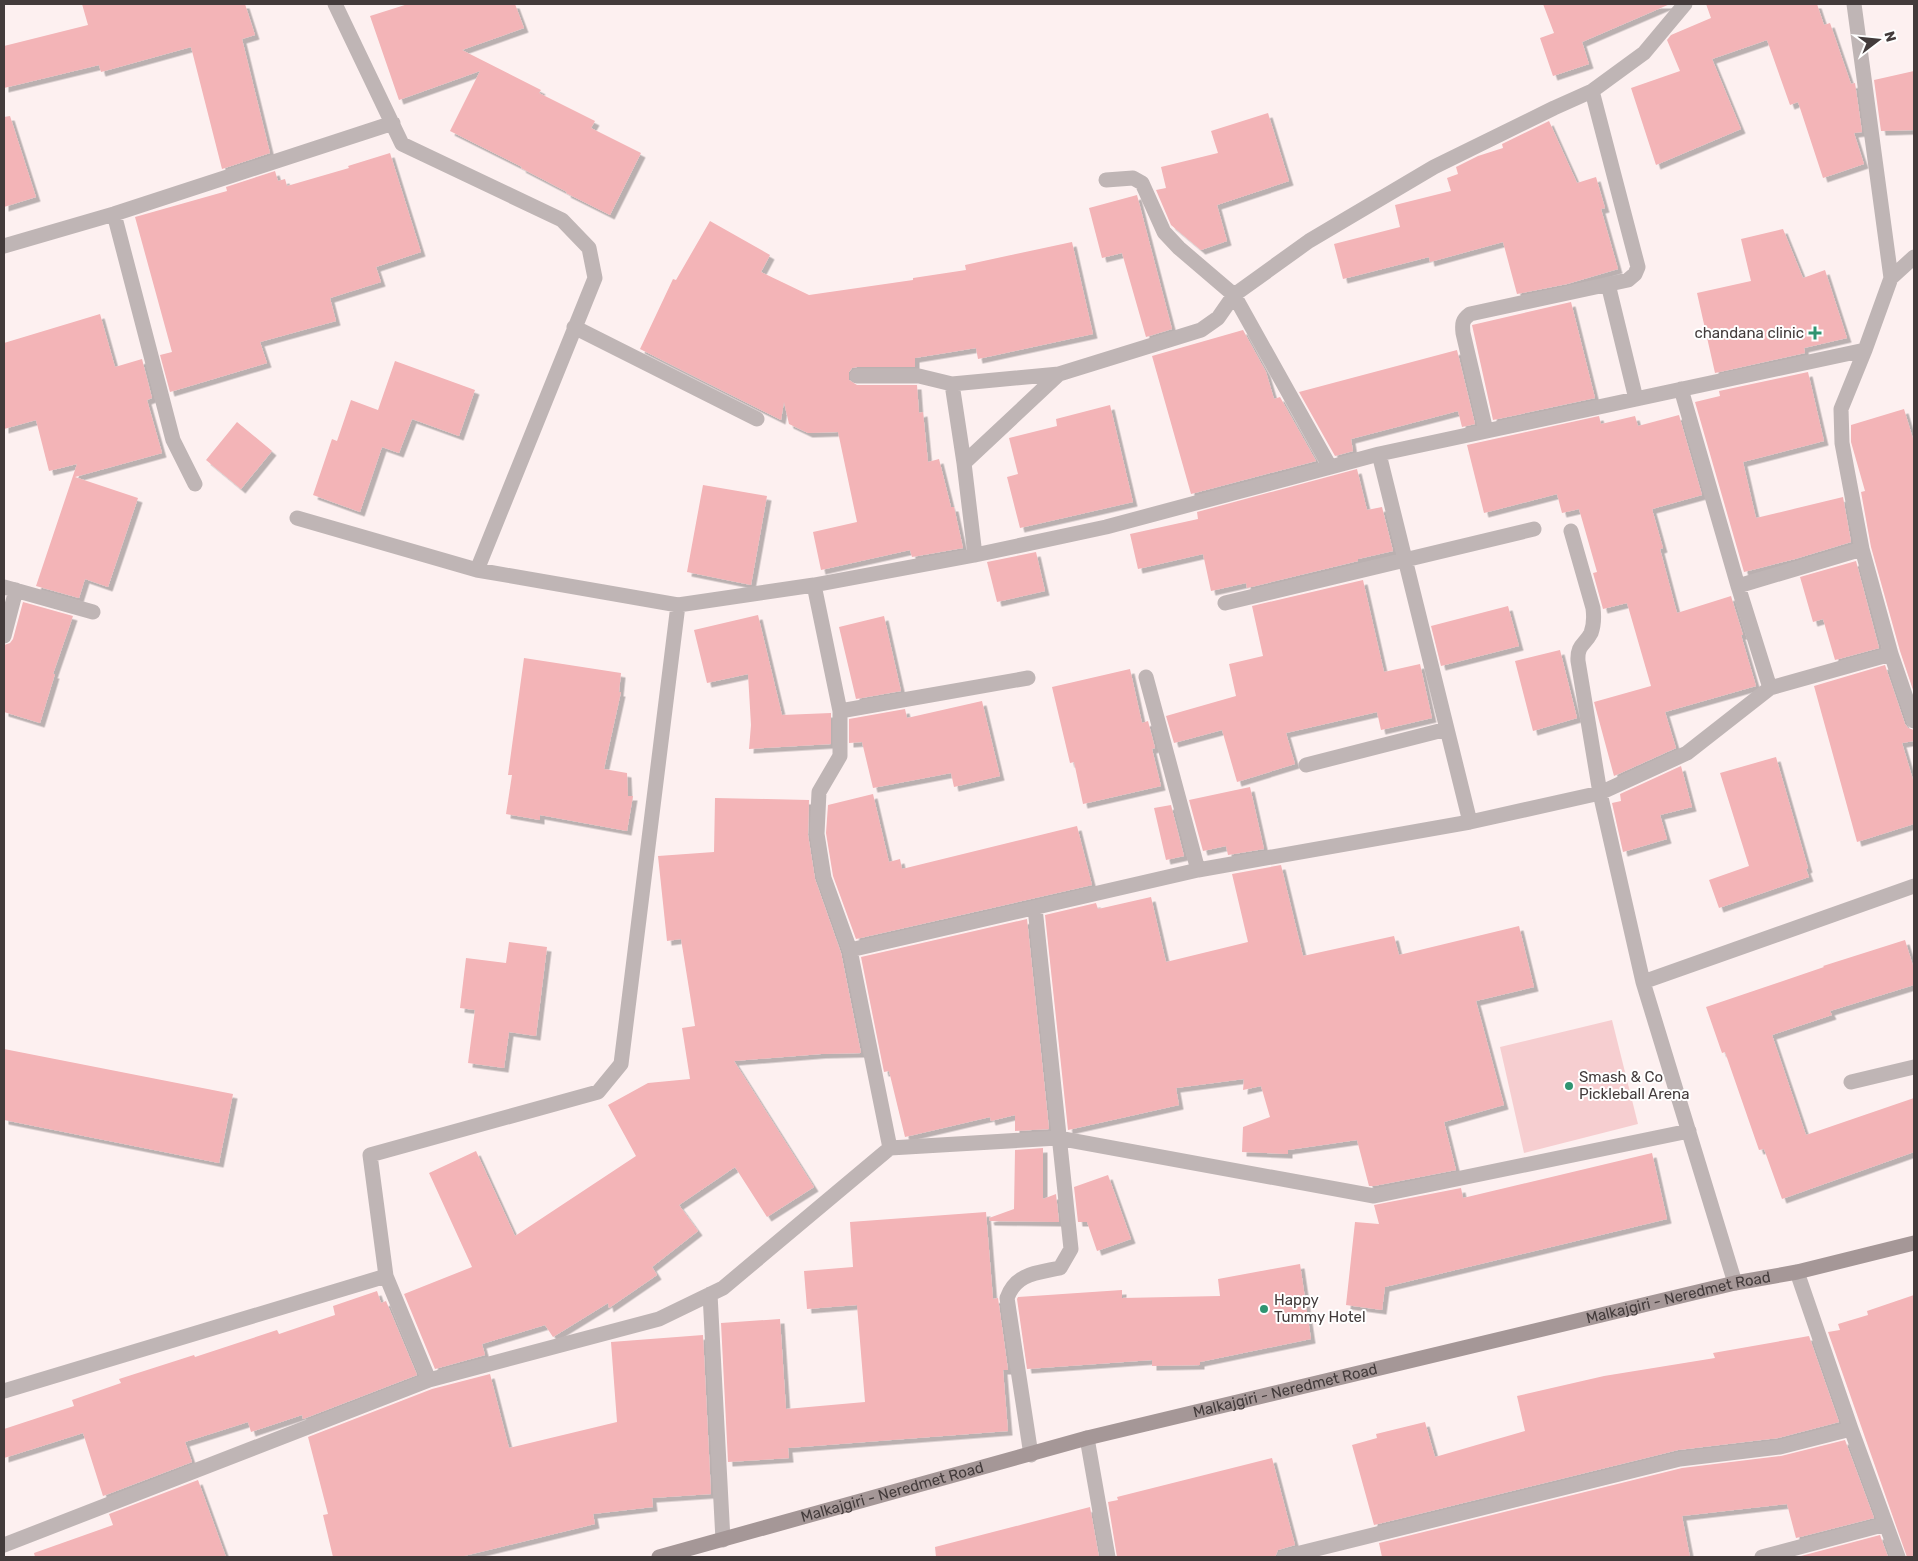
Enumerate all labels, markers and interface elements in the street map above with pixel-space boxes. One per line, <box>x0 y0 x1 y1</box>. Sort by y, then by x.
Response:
north arrow <box>1853 15 1903 65</box>
text: N <box>1880 29 1900 44</box>
place label: chandana clinic <box>1694 324 1804 342</box>
marker: chandana clinic <box>1808 326 1822 340</box>
place label: Smash & Co Pickleball Arena <box>1579 1068 1689 1103</box>
marker: Smash & Co Pickleball Arena <box>1563 1080 1575 1092</box>
street label: Malkajgiri - Neredmet Road <box>1584 1268 1772 1327</box>
place label: Happy Tummy Hotel <box>1274 1291 1366 1326</box>
marker: Happy Tummy Hotel <box>1258 1303 1270 1315</box>
street label: Malkajgiri - Neredmet Road <box>1191 1360 1379 1421</box>
street label: Malkajgiri - Neredmet Road <box>799 1458 986 1526</box>

